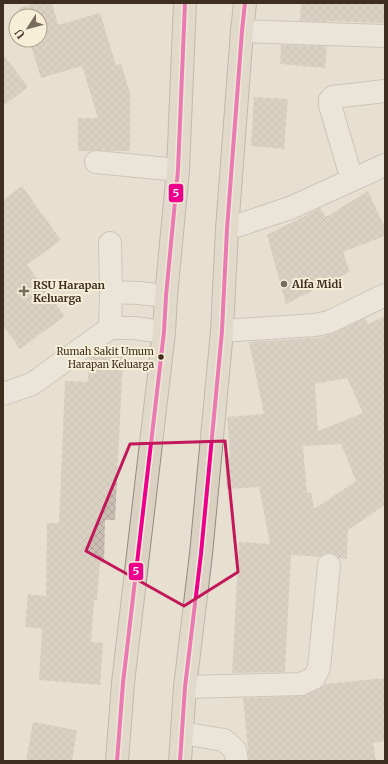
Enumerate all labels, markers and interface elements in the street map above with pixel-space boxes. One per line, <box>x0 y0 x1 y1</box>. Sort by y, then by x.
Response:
north arrow <box>8 8 48 48</box>
text: U <box>11 26 28 41</box>
line badge: 5 <box>168 183 184 203</box>
text: 5 <box>173 186 179 200</box>
place label: Alfa Midi <box>291 277 342 291</box>
place label: RSU Harapan Keluarga <box>33 278 106 305</box>
marker: Alfa Midi <box>279 279 289 289</box>
marker: RSU Harapan Keluarga <box>18 285 30 297</box>
place label: Rumah Sakit Umum Harapan Keluarga <box>56 345 155 371</box>
marker: Rumah Sakit Umum Harapan Keluarga <box>156 352 166 362</box>
line badge: 5 <box>128 562 144 581</box>
text: 5 <box>133 564 139 578</box>

